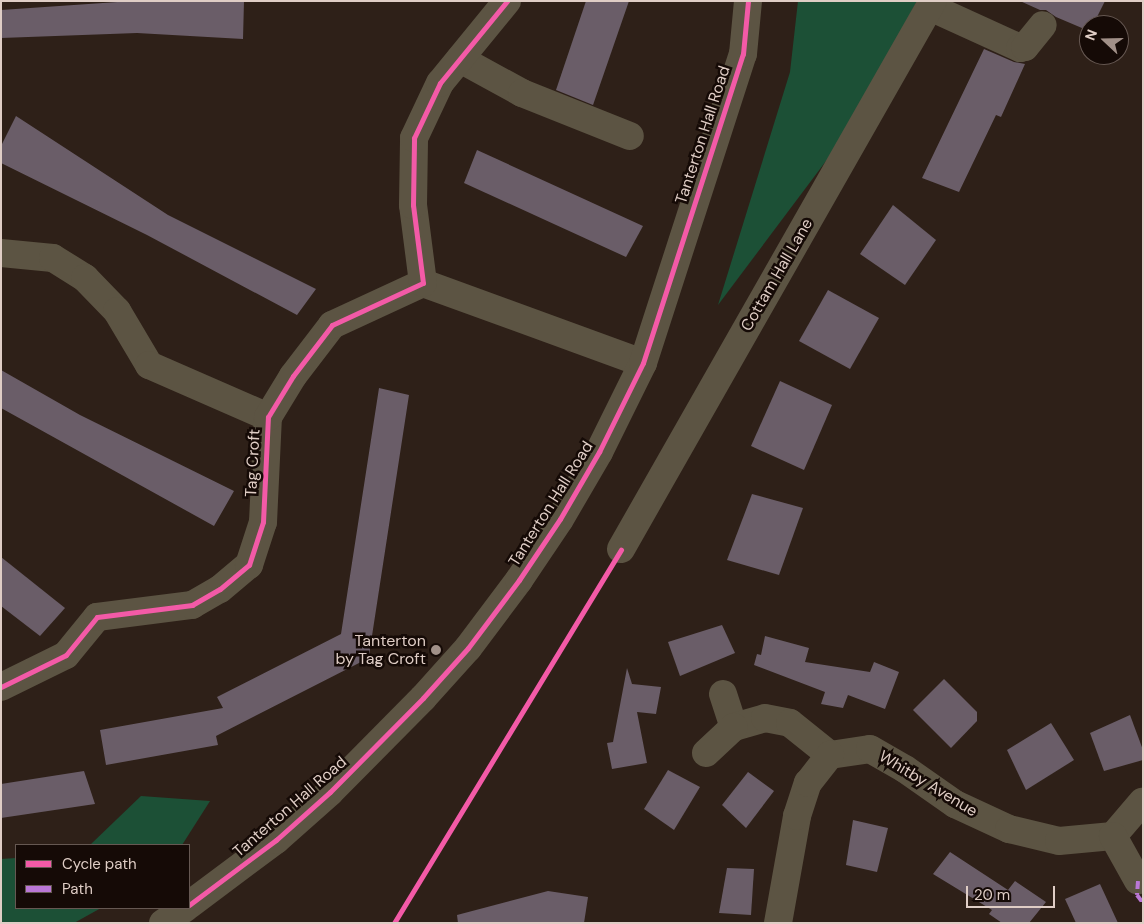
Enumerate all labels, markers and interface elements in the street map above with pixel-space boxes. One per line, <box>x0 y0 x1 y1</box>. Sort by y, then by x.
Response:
north arrow <box>1079 15 1129 65</box>
text: N <box>1081 27 1101 43</box>
street label: Tanterton Hall Road <box>672 64 734 206</box>
street label: Cottam Hall Lane <box>737 215 817 335</box>
street label: Tag Croft <box>242 429 264 497</box>
street label: Tanterton Hall Road <box>505 438 597 570</box>
place label: Tanterton by Tag Croft <box>336 631 426 669</box>
marker: Tanterton by Tag Croft <box>430 644 442 656</box>
street label: Whitby Avenue <box>875 747 981 821</box>
street label: Tanterton Hall Road <box>229 753 351 861</box>
legend <box>15 844 190 909</box>
text: Cycle path <box>62 854 137 874</box>
scale bar <box>969 876 1058 908</box>
text: Path <box>62 879 93 899</box>
text: 20 m <box>974 885 1010 905</box>

